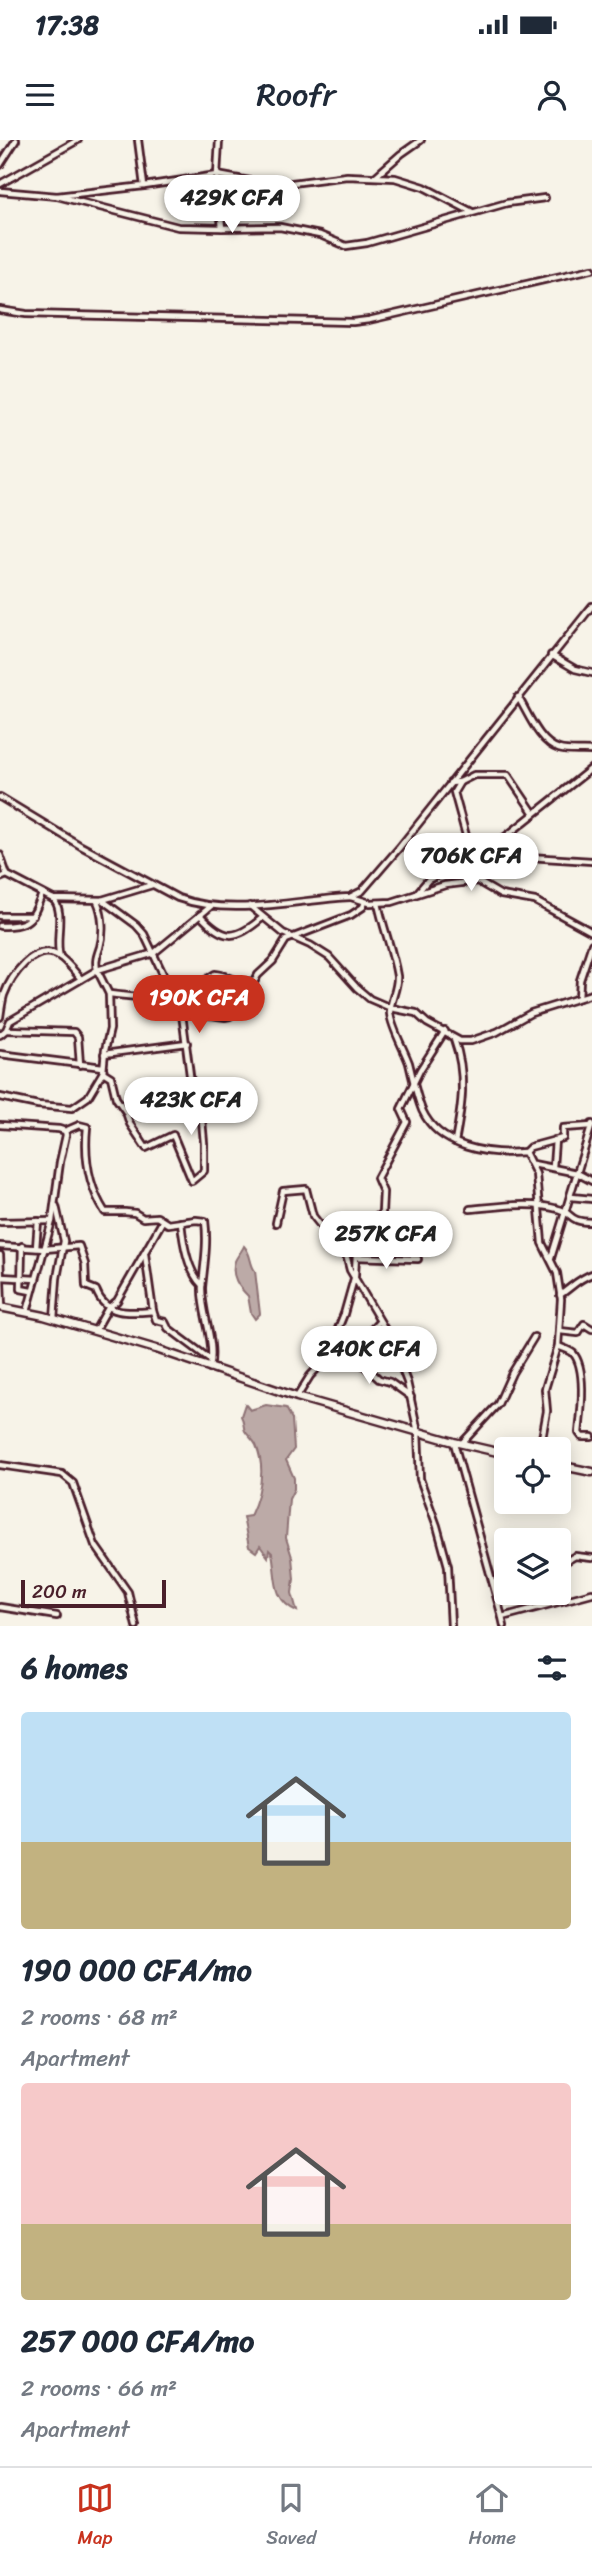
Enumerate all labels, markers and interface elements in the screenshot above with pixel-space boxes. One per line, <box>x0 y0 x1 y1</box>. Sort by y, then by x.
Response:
text: 17:38 <box>35 2 99 48</box>
text: Roofr <box>256 66 336 123</box>
icon: menu <box>21 76 59 114</box>
icon: person <box>533 76 571 114</box>
pin: 429K CFA <box>160 176 304 235</box>
text: 429K CFA <box>180 177 284 218</box>
pin: 706K CFA <box>399 834 543 893</box>
text: 706K CFA <box>420 835 522 876</box>
pin: 190K CFA <box>127 976 271 1035</box>
text: 190K CFA <box>149 977 249 1018</box>
pin: 423K CFA <box>119 1077 263 1137</box>
text: 423K CFA <box>140 1079 242 1120</box>
pin: 257K CFA <box>314 1212 458 1271</box>
text: 257K CFA <box>335 1213 437 1254</box>
pin: 240K CFA <box>297 1326 441 1386</box>
text: 240K CFA <box>317 1328 421 1369</box>
map controls <box>494 1437 571 1605</box>
button: locate <box>494 1437 571 1514</box>
button: layers <box>494 1528 571 1605</box>
text: 200 m <box>32 1575 87 1608</box>
scale bar <box>21 1577 166 1609</box>
text: 6 homes <box>21 1641 128 1695</box>
icon: filters <box>533 1649 571 1687</box>
icon: home <box>233 1758 359 1884</box>
text: 190 000 CFA/mo <box>21 1943 252 1997</box>
text: 2 rooms · 68 m² <box>21 1997 178 2038</box>
text: Apartment <box>21 2038 130 2079</box>
icon: home <box>233 2129 359 2255</box>
text: 257 000 CFA/mo <box>21 2314 254 2368</box>
text: 2 rooms · 66 m² <box>21 2368 177 2409</box>
text: Apartment <box>21 2409 130 2450</box>
tab: Map <box>76 2479 114 2554</box>
tab: Saved <box>266 2479 316 2554</box>
tab: Home <box>468 2479 516 2554</box>

